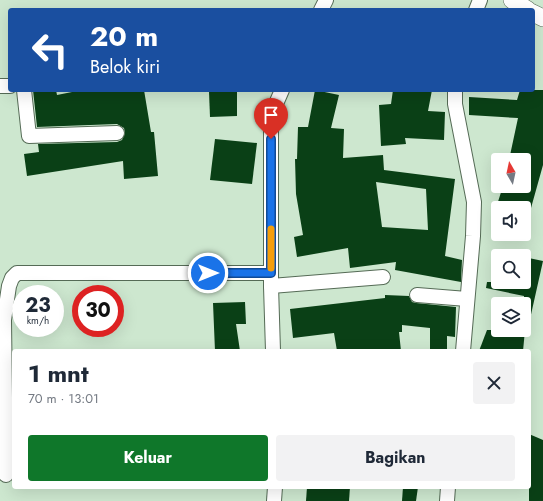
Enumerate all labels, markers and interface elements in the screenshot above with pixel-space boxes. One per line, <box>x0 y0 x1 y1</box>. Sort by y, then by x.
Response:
text: 20 m <box>90 16 158 57</box>
icon: left <box>24 24 76 76</box>
text: Belok kiri <box>90 54 160 80</box>
pin <box>254 98 288 139</box>
icon: arrive <box>260 104 282 126</box>
north arrow <box>491 153 531 193</box>
map controls <box>491 153 531 337</box>
button: sound <box>491 201 531 241</box>
button: search <box>491 249 531 289</box>
position arrow <box>187 252 229 294</box>
speed limit sign: 30 <box>72 285 124 337</box>
text: 23 <box>25 291 51 320</box>
button: layers <box>491 297 531 337</box>
text: km/h <box>27 313 49 328</box>
text: 1 mnt <box>28 356 89 391</box>
button: close <box>473 362 515 404</box>
text: 70 m · 13:01 <box>28 389 99 408</box>
button: Keluar <box>28 435 268 481</box>
button: Bagikan <box>276 435 515 481</box>

